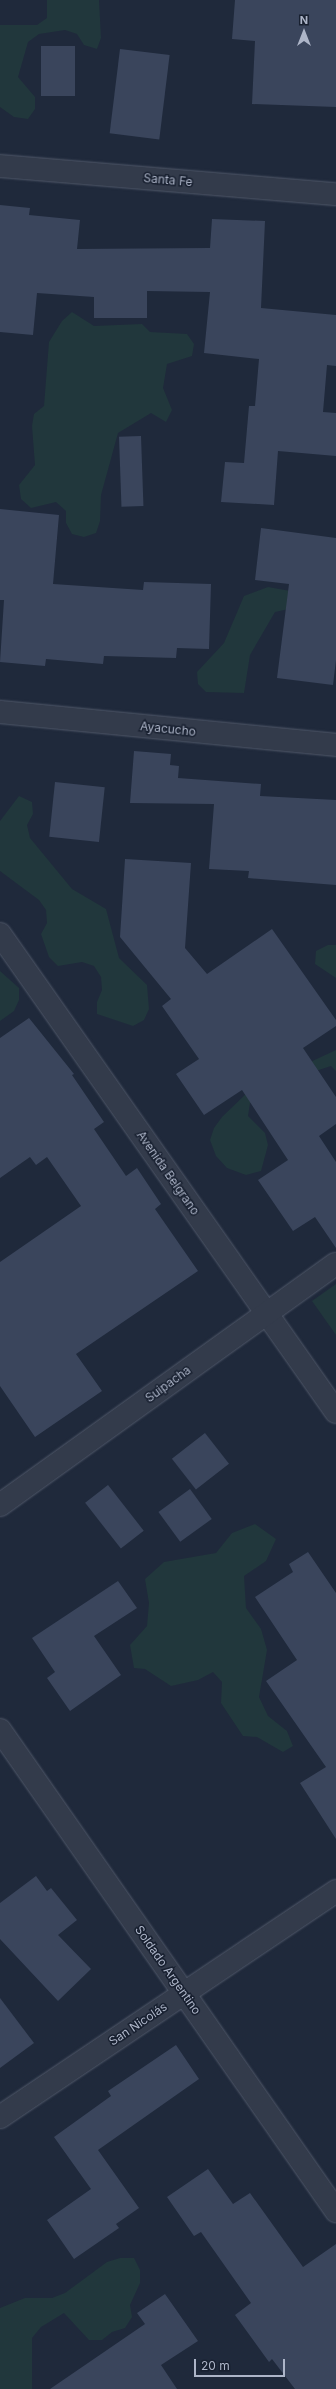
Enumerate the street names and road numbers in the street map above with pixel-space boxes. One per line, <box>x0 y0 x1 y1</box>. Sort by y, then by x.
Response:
street label: Santa Fe <box>143 171 193 189</box>
street label: Ayacucho <box>139 719 197 739</box>
street label: Avenida Belgrano <box>134 1128 202 1218</box>
street label: Suipacha <box>142 1363 194 1405</box>
street label: Soldado Argentino <box>132 1923 204 2017</box>
street label: San Nicolás <box>106 1999 170 2049</box>

